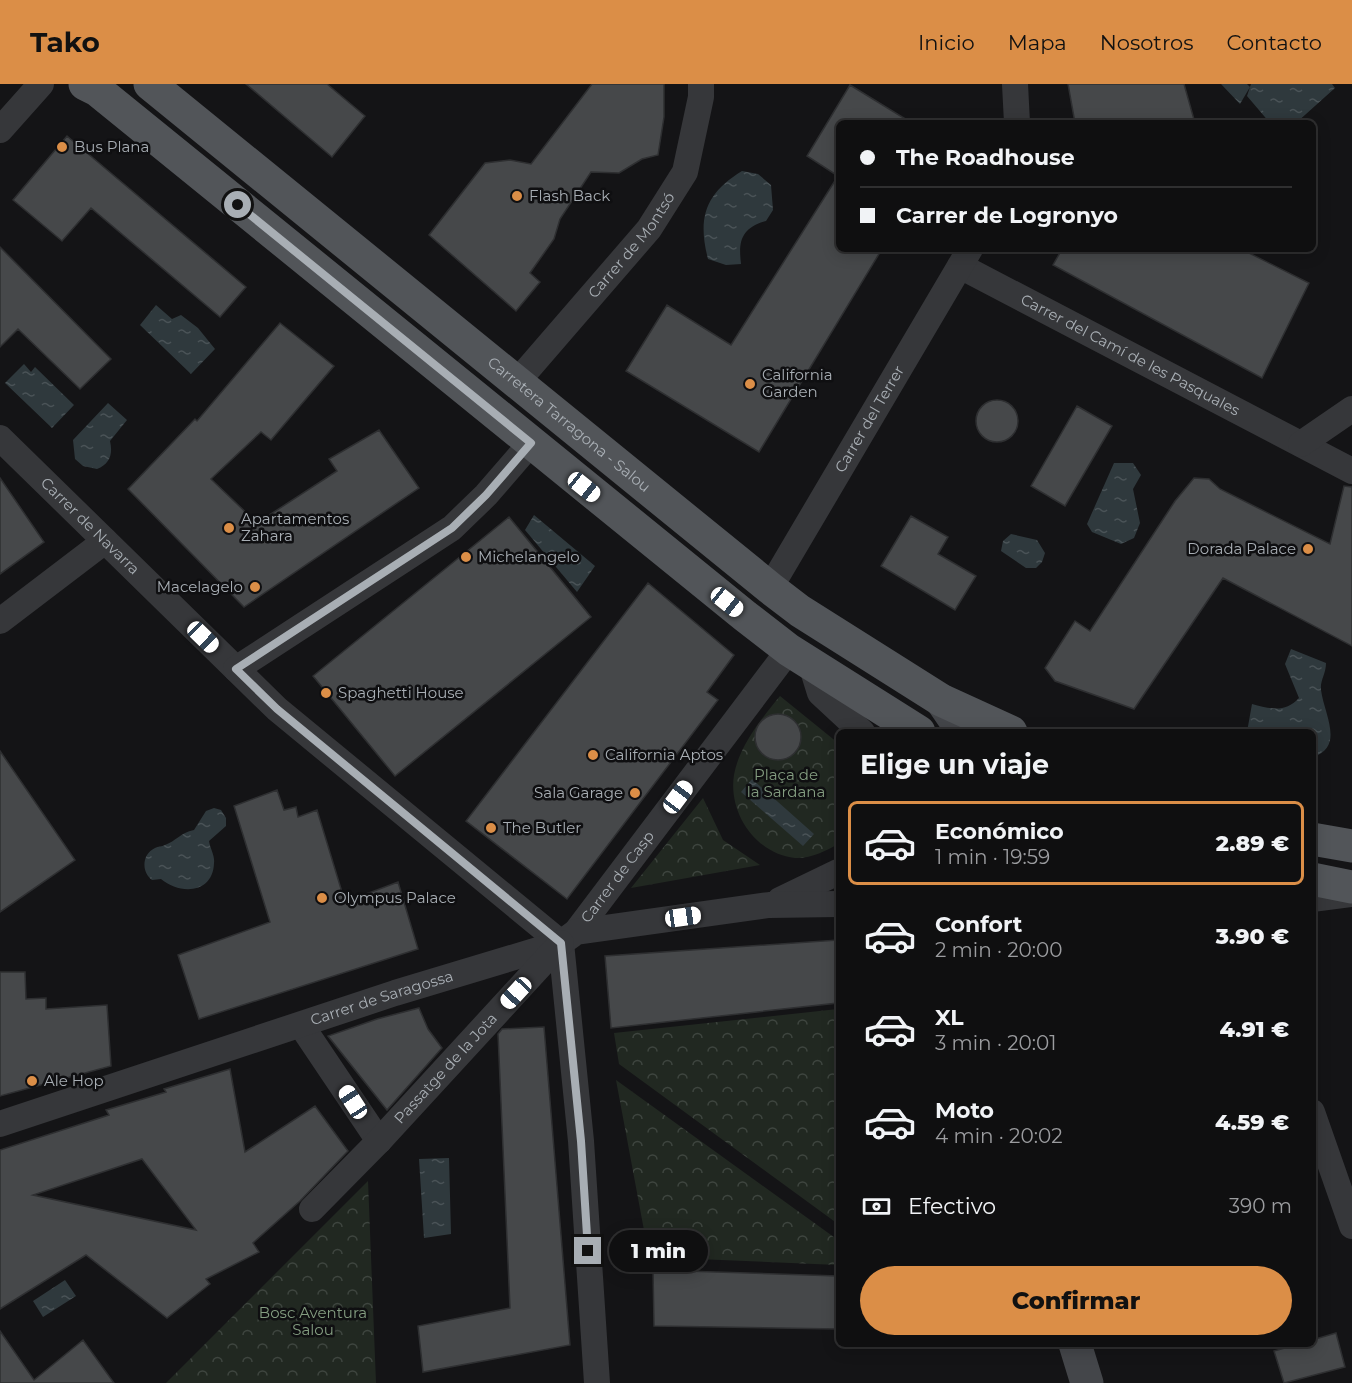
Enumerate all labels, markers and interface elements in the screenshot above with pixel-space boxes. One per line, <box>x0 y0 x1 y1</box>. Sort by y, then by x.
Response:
text: Tako <box>30 25 100 59</box>
text: Inicio <box>918 30 975 55</box>
text: Mapa <box>1008 30 1067 55</box>
text: Nosotros <box>1100 30 1193 55</box>
text: Contacto <box>1226 30 1322 55</box>
place label: Bus Plana <box>74 137 149 156</box>
marker: Bus Plana <box>55 140 69 154</box>
text: The Roadhouse <box>896 144 1075 171</box>
place label: Flash Back <box>529 186 610 205</box>
marker: Flash Back <box>510 189 524 203</box>
street label: Carrer de Montsó <box>584 189 679 302</box>
route start <box>224 191 251 218</box>
text: Carrer de Logronyo <box>896 202 1118 229</box>
street label: Carrer del Camí de les Pasquales <box>1018 289 1243 420</box>
street label: Carretera Tarragona - Salou <box>484 352 655 496</box>
street label: Carrer del Terrer <box>830 362 908 476</box>
place label: California Garden <box>762 365 833 401</box>
marker: California Garden <box>743 377 757 391</box>
car <box>564 469 604 505</box>
street label: Carrer de Navarra <box>37 473 144 578</box>
place label: Apartamentos Zahara <box>241 509 349 545</box>
marker: Apartamentos Zahara <box>222 521 236 535</box>
place label: Dorada Palace <box>1187 539 1296 558</box>
marker: Dorada Palace <box>1301 542 1315 556</box>
place label: Michelangelo <box>478 547 580 566</box>
marker: Michelangelo <box>459 550 473 564</box>
place label: Macelagelo <box>157 577 243 596</box>
marker: Macelagelo <box>248 580 262 594</box>
car <box>707 584 747 620</box>
car <box>184 618 222 656</box>
place label: Spaghetti House <box>338 683 464 702</box>
marker: Spaghetti House <box>319 686 333 700</box>
place label: California Aptos <box>605 745 723 764</box>
marker: California Aptos <box>586 748 600 762</box>
text: Elige un viaje <box>860 748 1049 781</box>
park label: Plaça de la Sardana <box>747 765 825 801</box>
car <box>660 777 696 817</box>
place label: Sala Garage <box>534 783 623 802</box>
marker: Sala Garage <box>628 786 642 800</box>
icon: car <box>863 816 917 870</box>
place label: The Butler <box>503 818 581 837</box>
text: Económico <box>935 818 1064 845</box>
marker: The Butler <box>484 821 498 835</box>
street label: Carrer de Casp <box>576 827 658 926</box>
text: 2.89 € <box>1216 830 1289 857</box>
text: 1 min · 19:59 <box>935 845 1050 869</box>
place label: Olympus Palace <box>334 888 456 907</box>
marker: Olympus Palace <box>315 891 329 905</box>
car <box>664 906 702 928</box>
icon: car <box>863 909 917 963</box>
text: Confort <box>935 911 1022 938</box>
text: 3.90 € <box>1216 923 1289 950</box>
text: 2 min · 20:00 <box>935 938 1063 962</box>
street label: Carrer de Saragossa <box>308 966 455 1029</box>
car <box>497 974 535 1012</box>
icon: car <box>863 1002 917 1056</box>
text: XL <box>935 1004 964 1031</box>
street label: Passatge de la Jota <box>390 1009 501 1127</box>
text: 4.91 € <box>1219 1016 1289 1043</box>
text: 3 min · 20:01 <box>935 1031 1056 1055</box>
place label: Ale Hop <box>44 1071 104 1090</box>
marker: Ale Hop <box>25 1074 39 1088</box>
car <box>336 1082 370 1122</box>
icon: car <box>863 1095 917 1149</box>
text: Moto <box>935 1097 994 1124</box>
text: 4.59 € <box>1215 1109 1289 1136</box>
text: 4 min · 20:02 <box>935 1124 1063 1148</box>
icon: cash <box>860 1190 893 1223</box>
text: Efectivo <box>908 1193 996 1220</box>
text: 390 m <box>1229 1194 1292 1218</box>
callout: 1 min <box>609 1230 708 1272</box>
route end <box>574 1237 601 1264</box>
text: 1 min <box>631 1239 686 1263</box>
button: Confirmar <box>860 1266 1292 1335</box>
park label: Bosc Aventura Salou <box>259 1303 367 1339</box>

